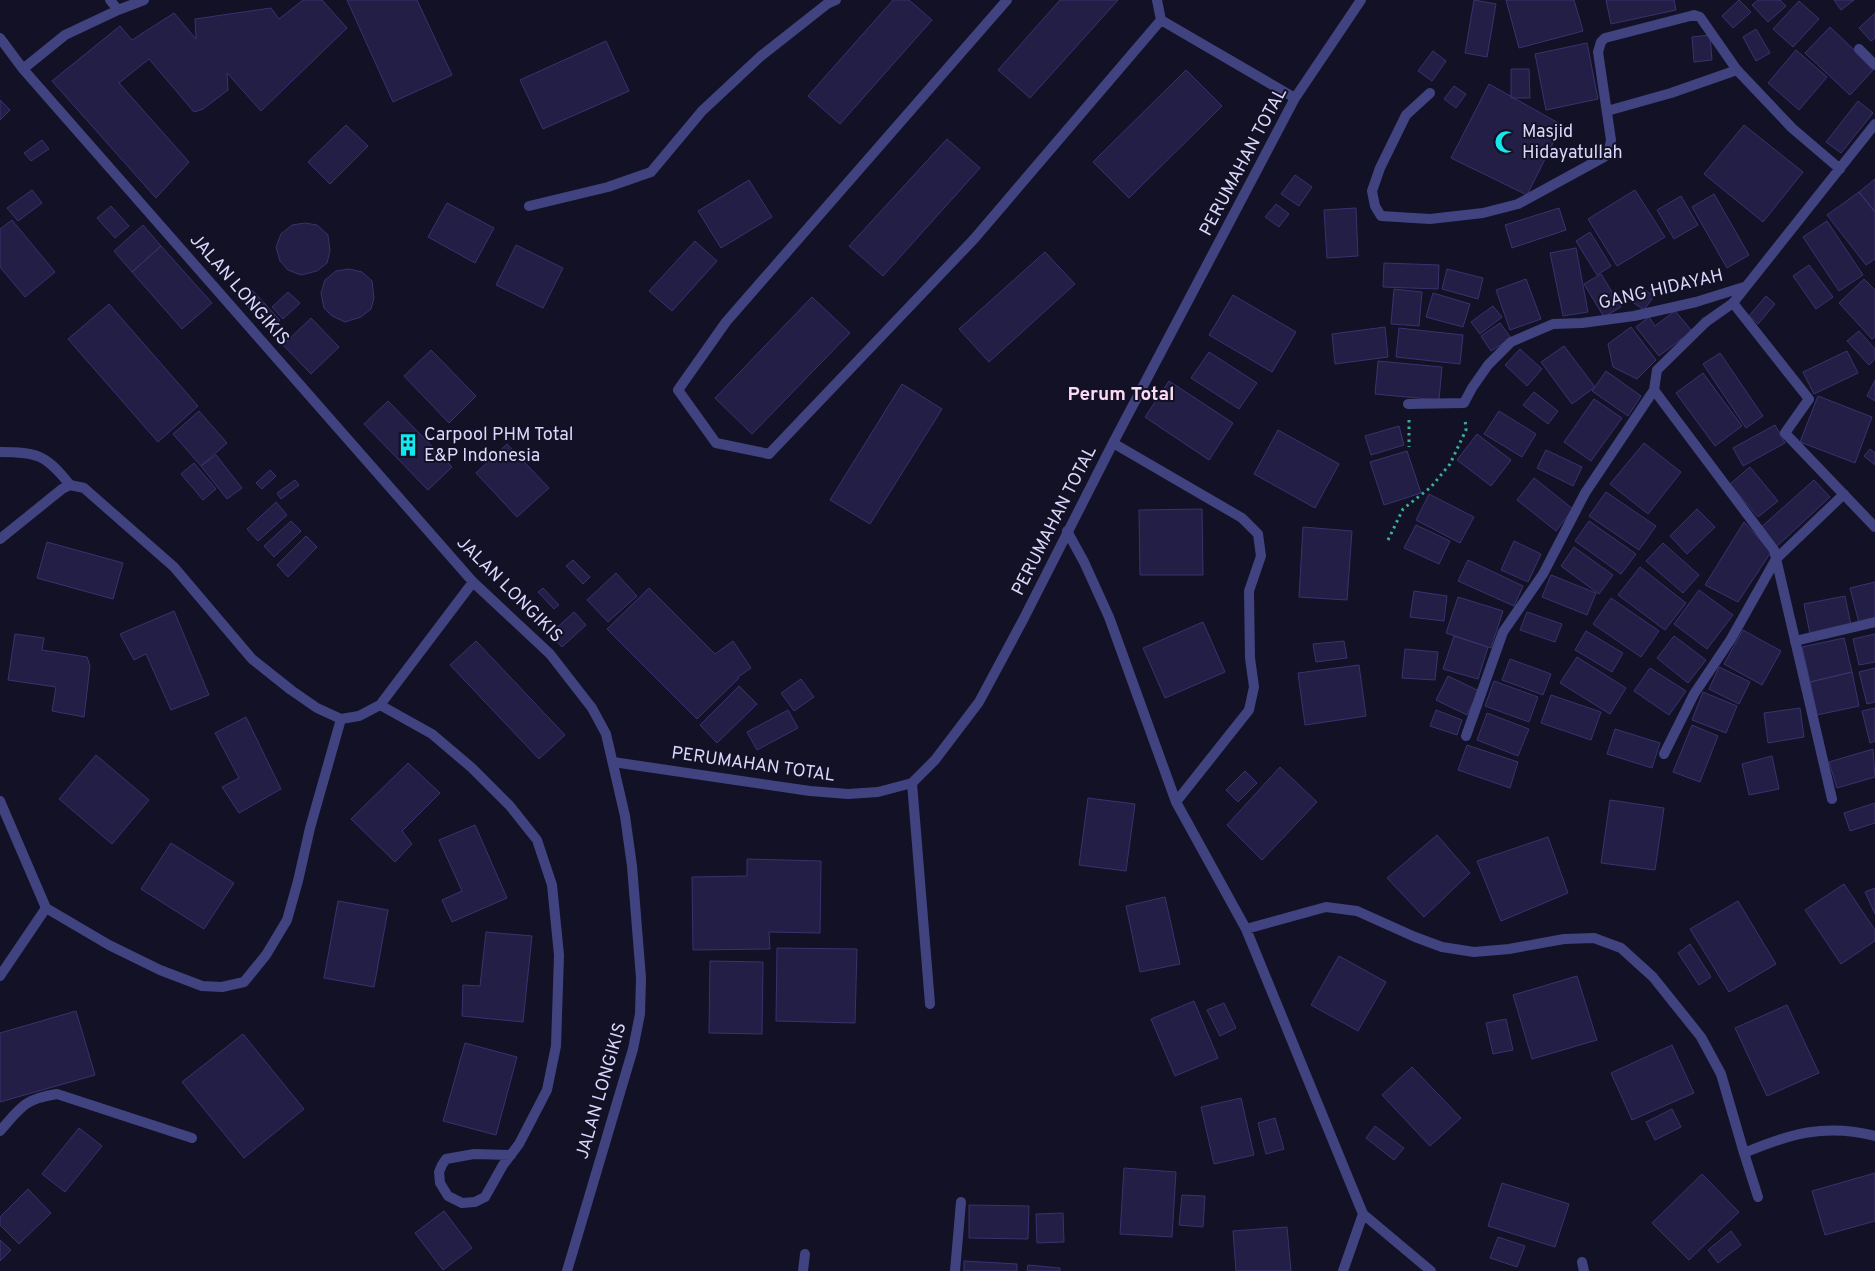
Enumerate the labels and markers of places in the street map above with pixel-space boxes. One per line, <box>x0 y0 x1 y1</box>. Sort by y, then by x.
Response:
place label: Masjid Hidayatullah <box>1522 121 1623 165</box>
mosque icon: Masjid Hidayatullah <box>1493 129 1519 155</box>
place label: Carpool PHM Total E&P Indonesia <box>424 424 573 468</box>
building icon: Carpool PHM Total E&P Indonesia <box>395 432 421 458</box>

